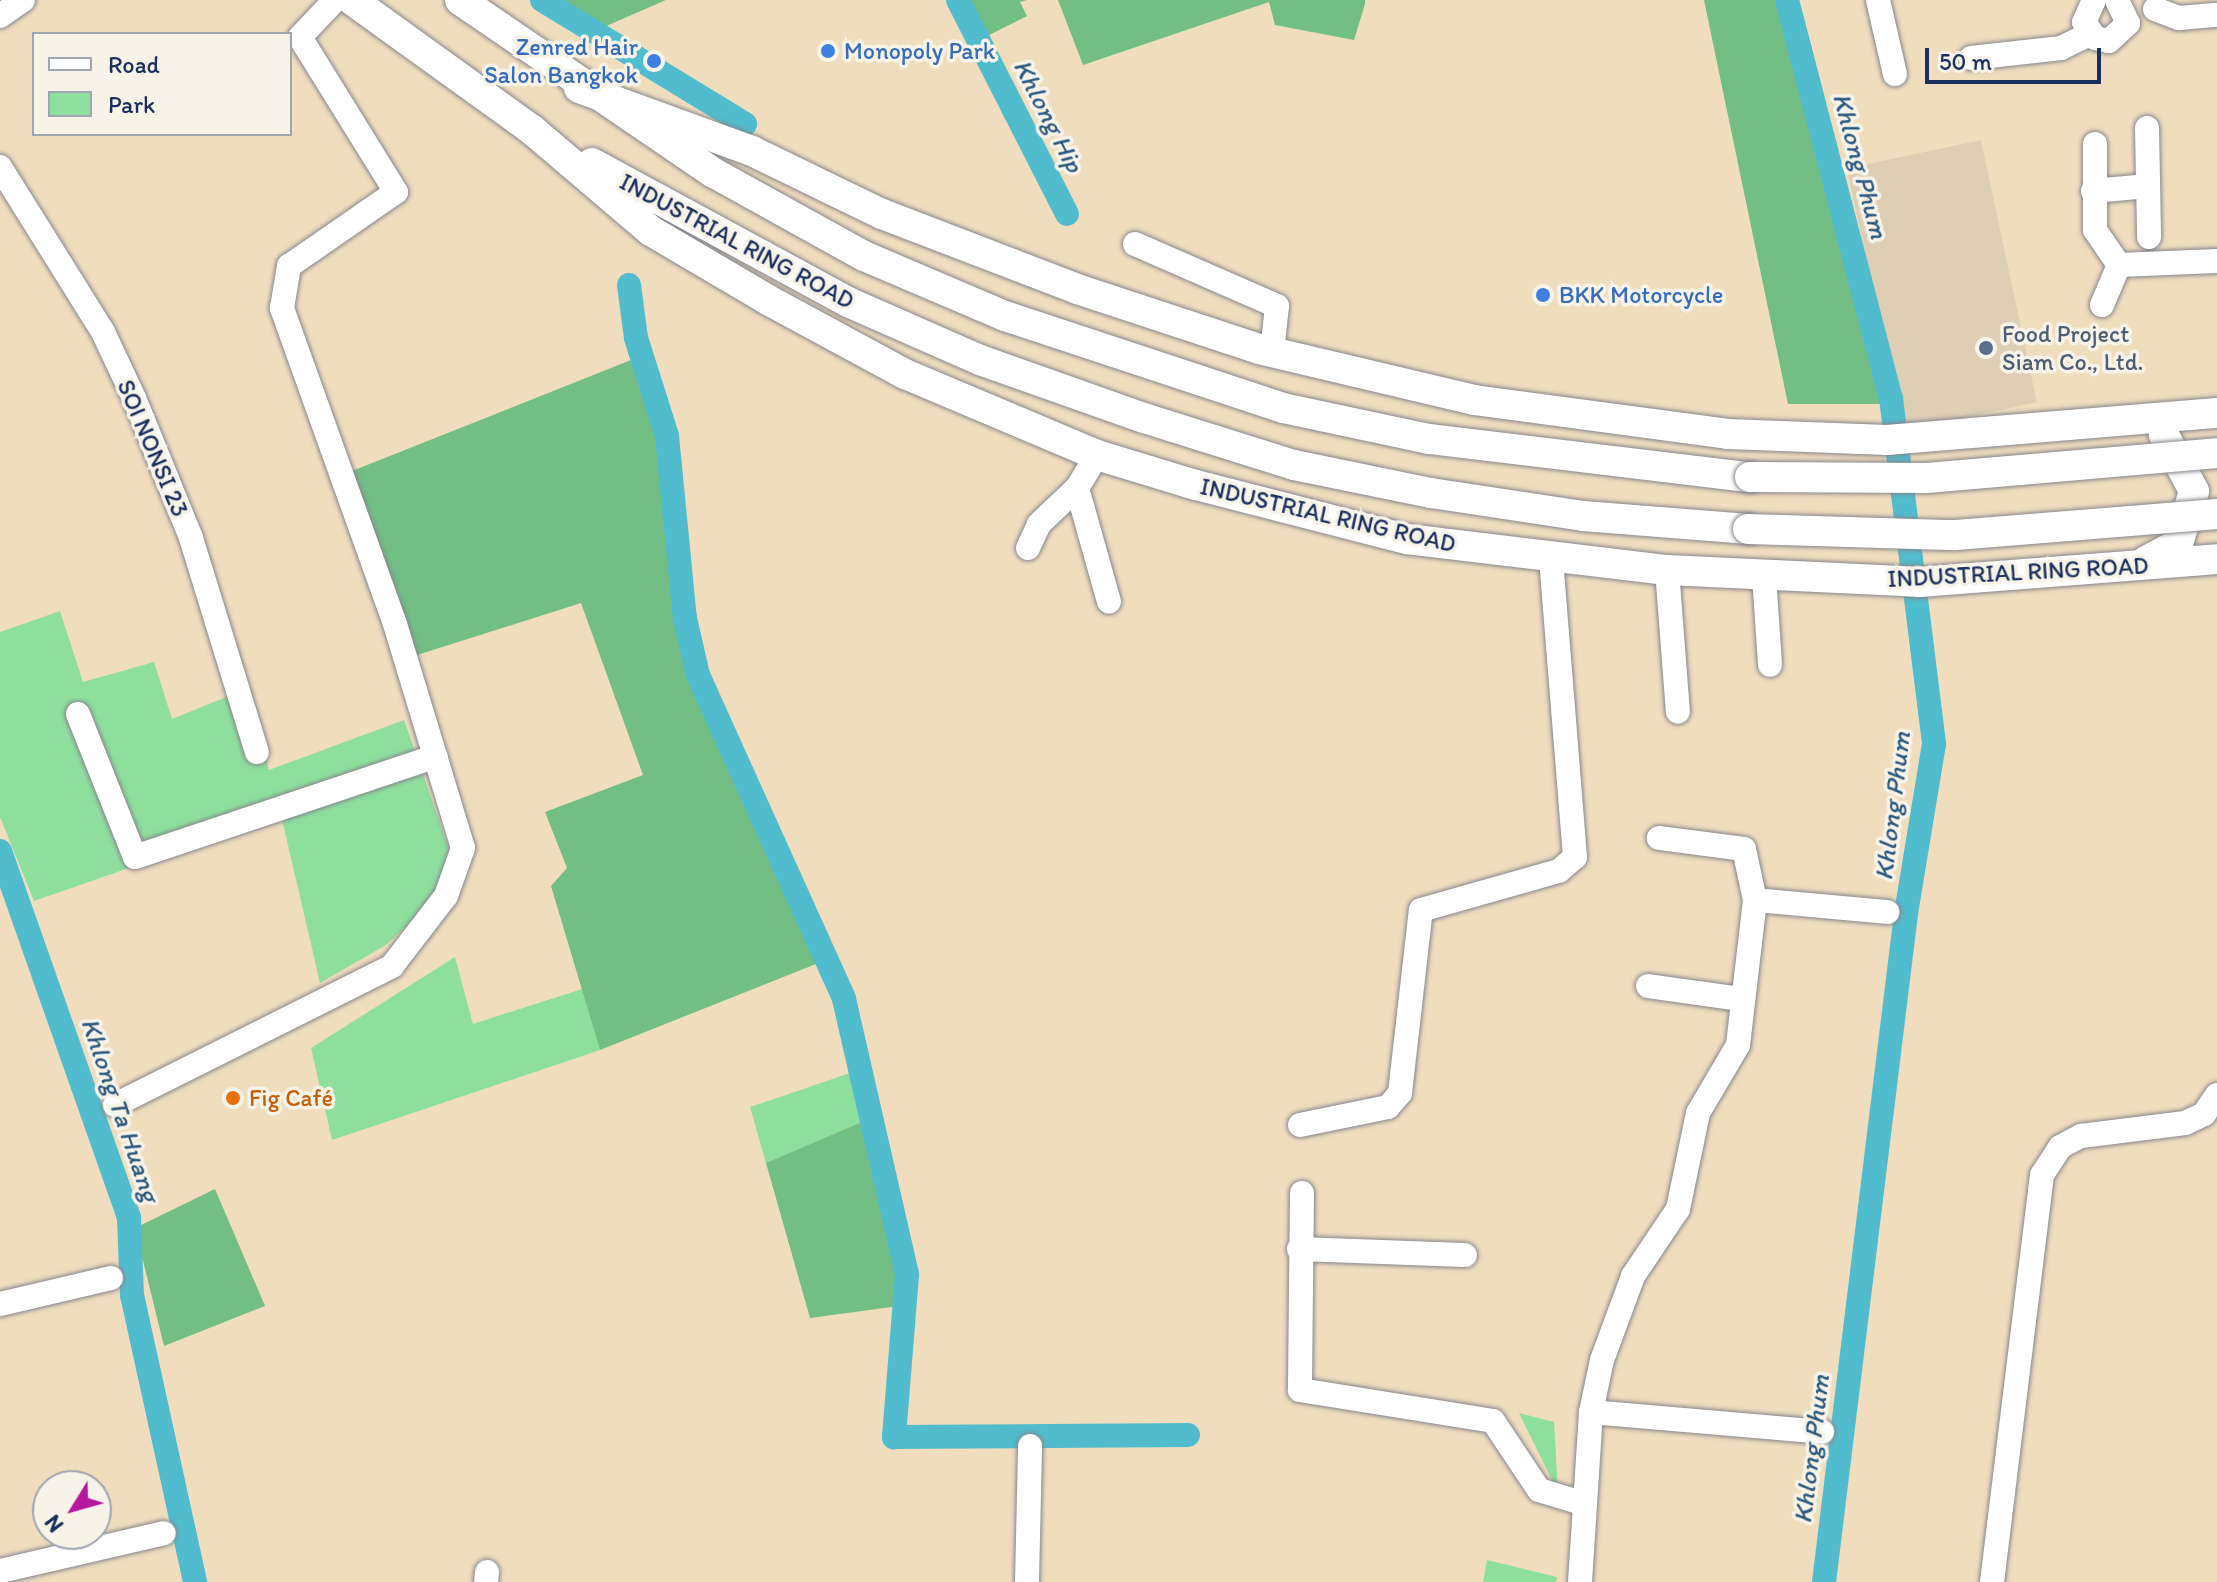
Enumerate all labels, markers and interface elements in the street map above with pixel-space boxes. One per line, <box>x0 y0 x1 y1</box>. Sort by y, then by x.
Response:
legend <box>32 32 292 136</box>
scale bar <box>1929 32 2105 82</box>
place label: Zenred Hair Salon Bangkok <box>484 33 638 89</box>
place label: Monopoly Park <box>844 37 996 65</box>
marker: Monopoly Park <box>819 42 837 60</box>
text: 50 m <box>1939 47 1992 76</box>
text: Road <box>108 50 160 79</box>
marker: Zenred Hair Salon Bangkok <box>645 52 663 70</box>
water label: Khlong Hip <box>1006 54 1090 178</box>
text: Park <box>108 90 155 119</box>
water label: Khlong Phum <box>1826 90 1894 242</box>
street label: INDUSTRIAL RING ROAD <box>614 166 860 316</box>
place label: BKK Motorcycle <box>1559 281 1723 309</box>
marker: BKK Motorcycle <box>1534 286 1552 304</box>
place label: Food Project Siam Co., Ltd. <box>2002 320 2144 376</box>
marker: Food Project Siam Co., Ltd. <box>1977 339 1995 357</box>
street label: SOI NONSI 23 <box>112 376 194 520</box>
street label: INDUSTRIAL RING ROAD <box>1196 471 1460 559</box>
street label: INDUSTRIAL RING ROAD <box>1885 551 2151 593</box>
water label: Khlong Phum <box>1868 730 1918 882</box>
water label: Khlong Ta Huang <box>74 1015 166 1205</box>
place label: Fig Café <box>249 1084 333 1112</box>
marker: Fig Café <box>224 1089 242 1107</box>
water label: Khlong Phum <box>1787 1373 1837 1525</box>
north arrow <box>32 1470 112 1550</box>
text: N <box>39 1509 69 1538</box>

